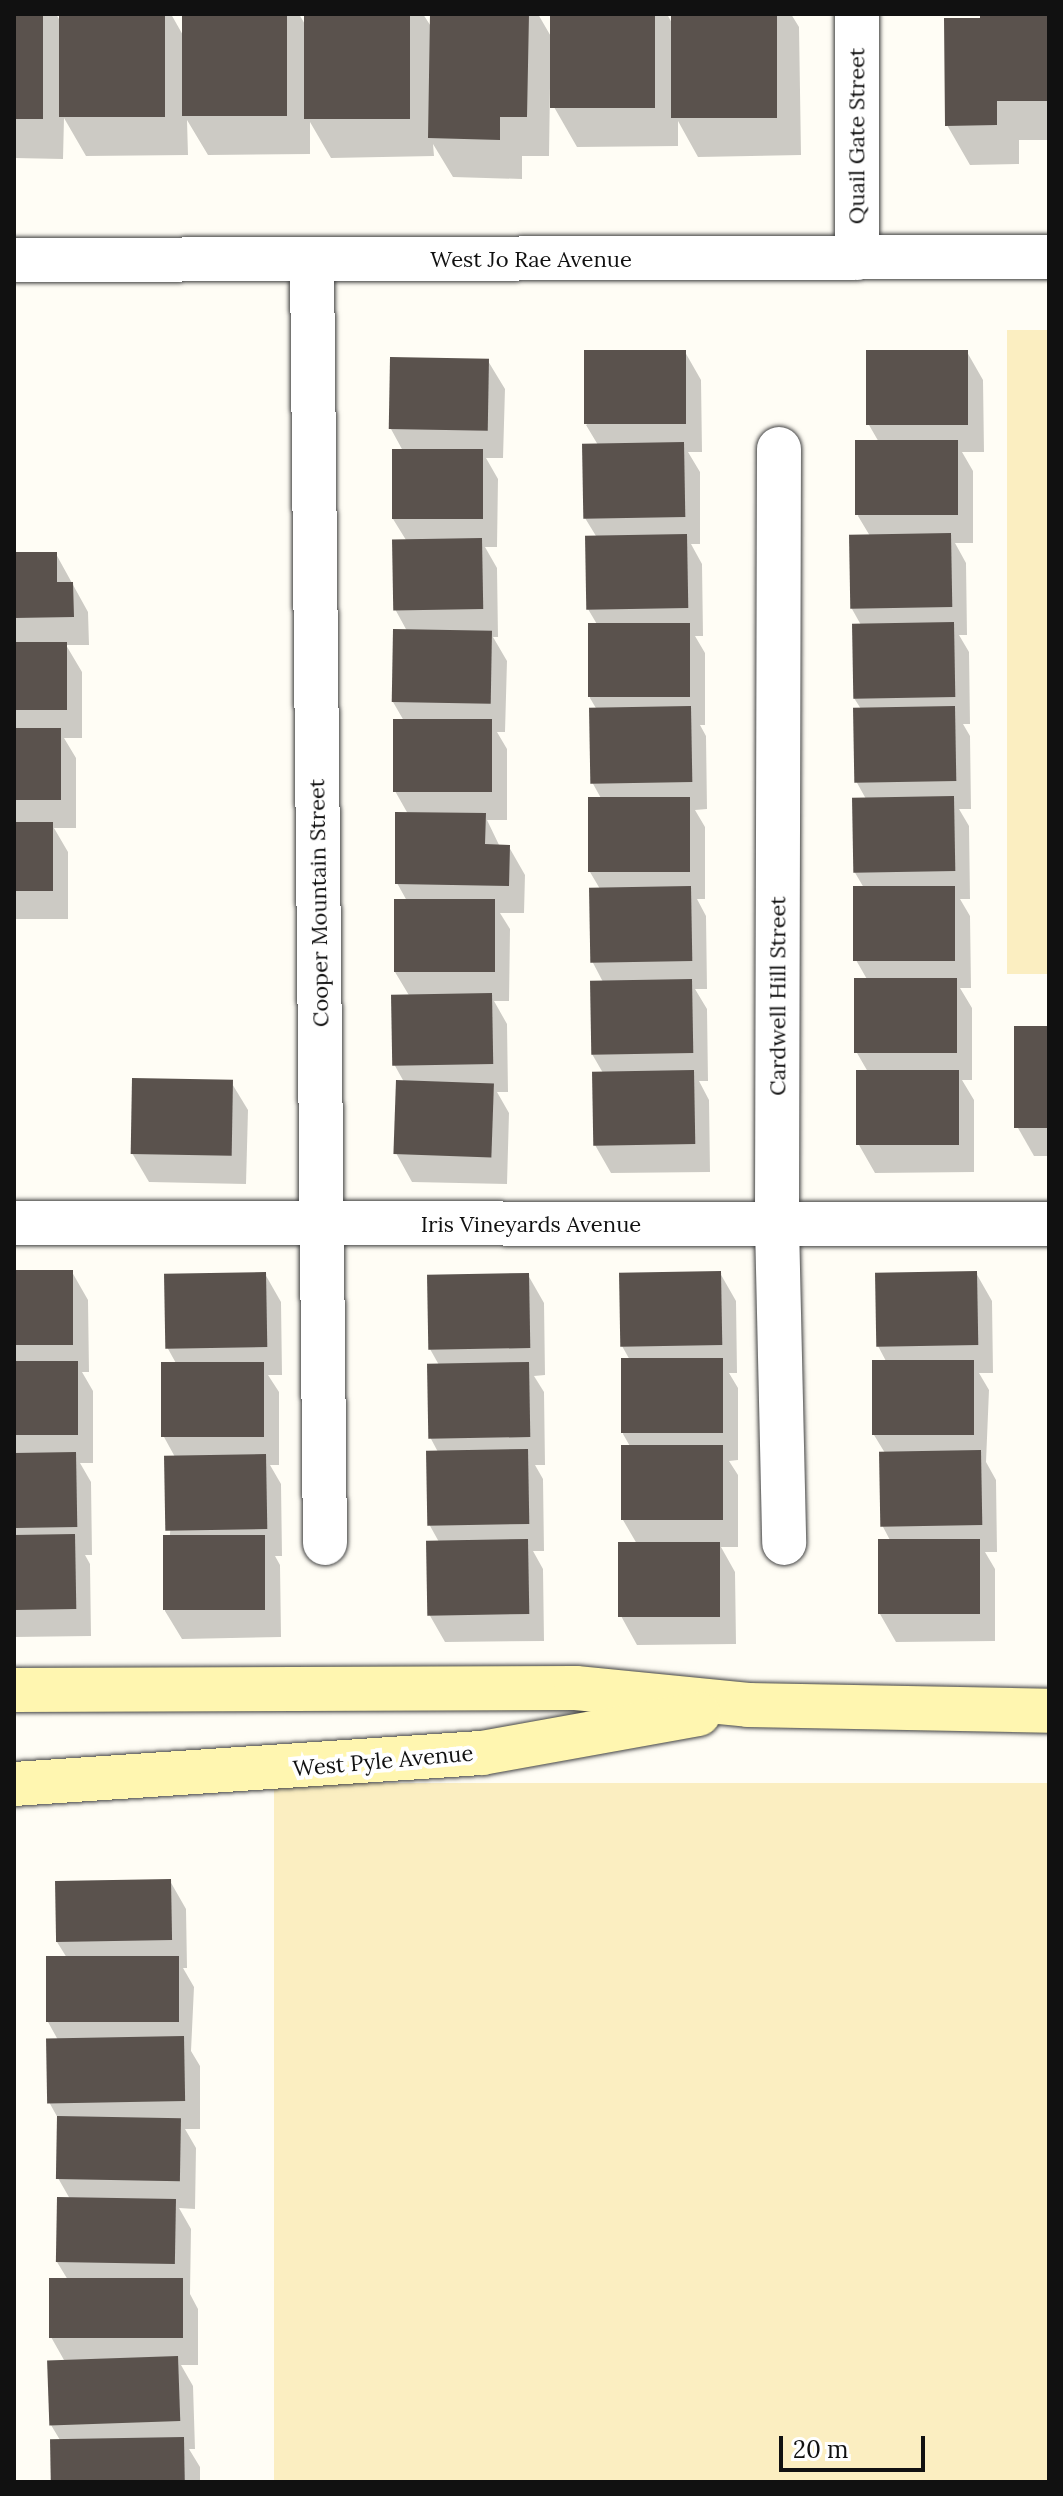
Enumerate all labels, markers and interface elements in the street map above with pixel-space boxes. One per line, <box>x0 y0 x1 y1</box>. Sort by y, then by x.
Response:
street label: Quail Gate Street <box>844 48 870 224</box>
street label: West Jo Rae Avenue <box>430 247 632 273</box>
street label: Cooper Mountain Street <box>304 779 334 1027</box>
street label: Cardwell Hill Street <box>765 896 791 1096</box>
street label: Iris Vineyards Avenue <box>421 1212 641 1238</box>
street label: West Pyle Avenue <box>292 1740 474 1782</box>
scale bar <box>783 2420 929 2470</box>
text: 20 m <box>793 2434 849 2465</box>

